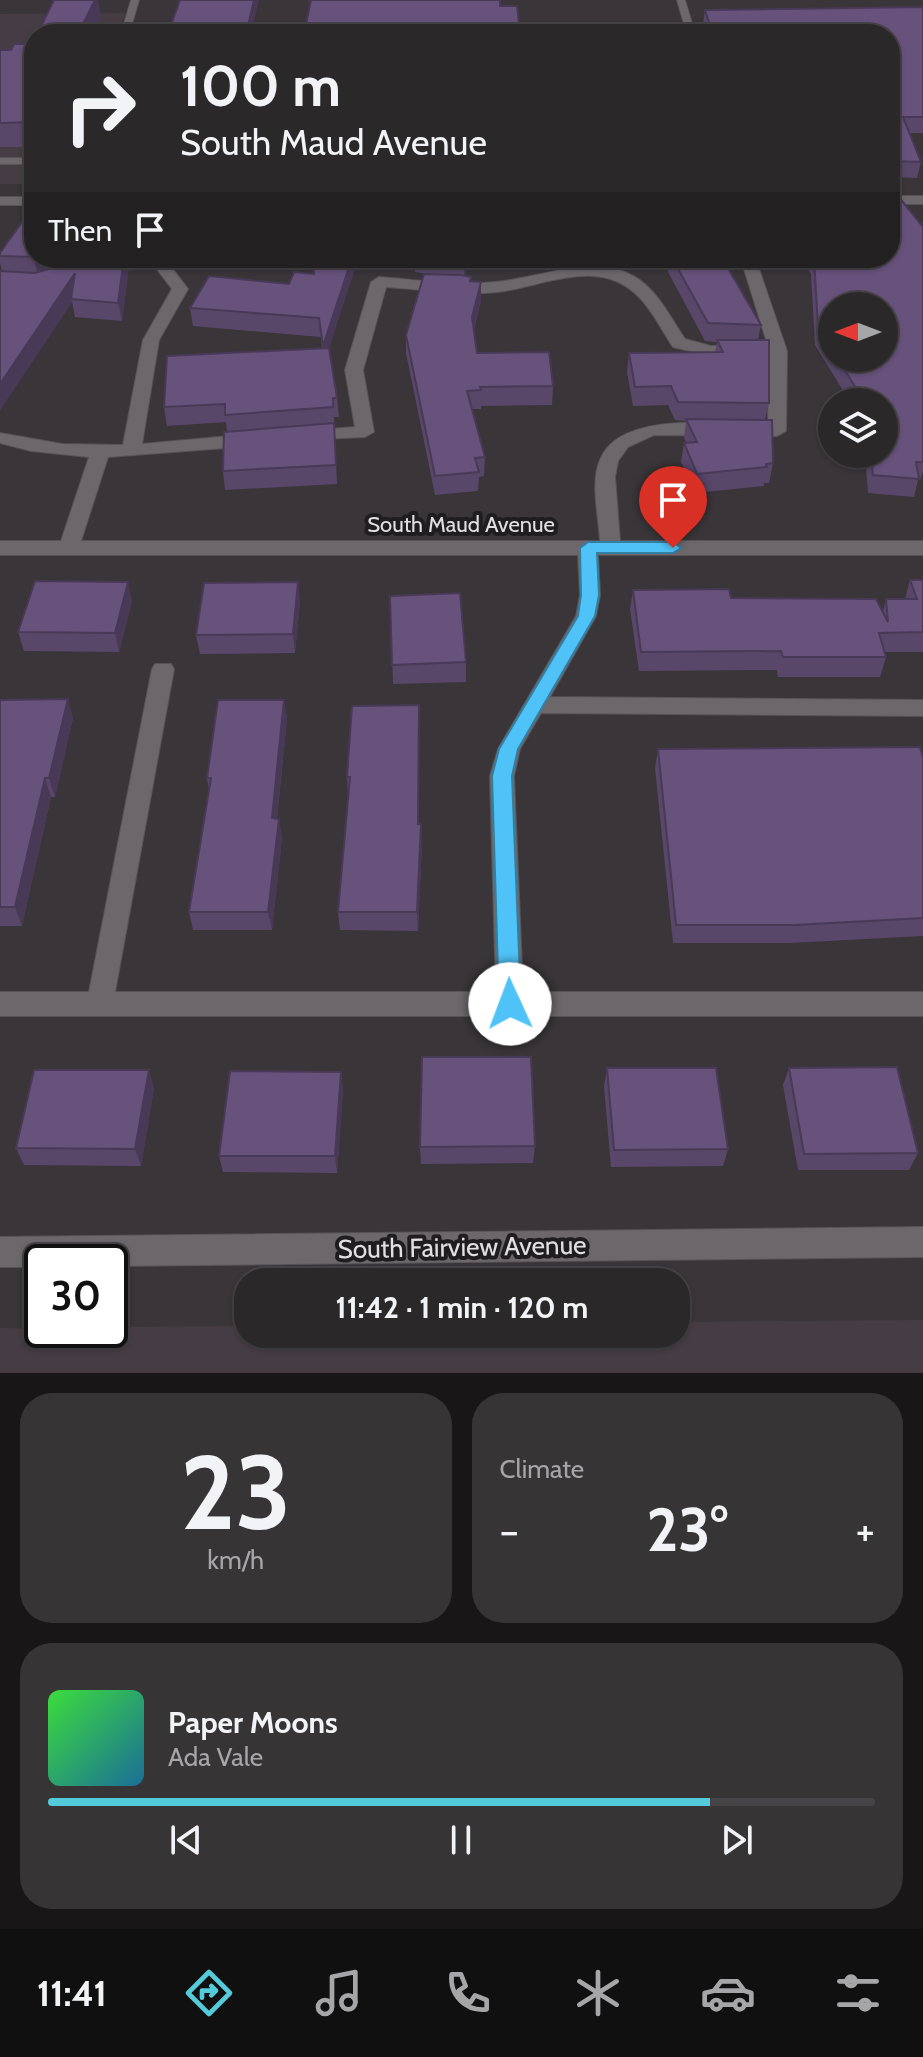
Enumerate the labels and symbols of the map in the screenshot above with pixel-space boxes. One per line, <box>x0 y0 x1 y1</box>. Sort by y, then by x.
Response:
north arrow <box>818 292 898 372</box>
pin <box>639 466 707 548</box>
street label: South Maud Avenue <box>367 511 555 538</box>
position arrow <box>468 962 552 1046</box>
street label: South Fairview Avenue <box>337 1229 587 1265</box>
speed limit sign: 30 <box>24 1244 128 1348</box>

